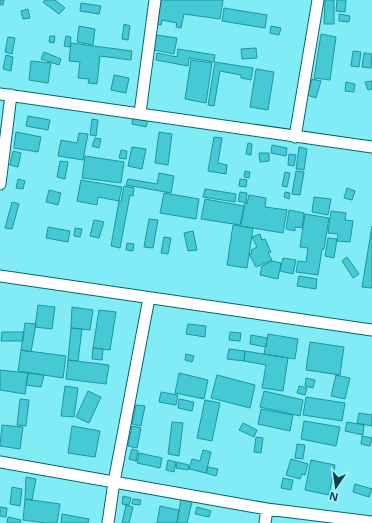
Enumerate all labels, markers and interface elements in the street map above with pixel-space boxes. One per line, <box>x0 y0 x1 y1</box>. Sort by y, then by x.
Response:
north arrow <box>316 467 356 507</box>
text: N <box>328 489 340 506</box>

